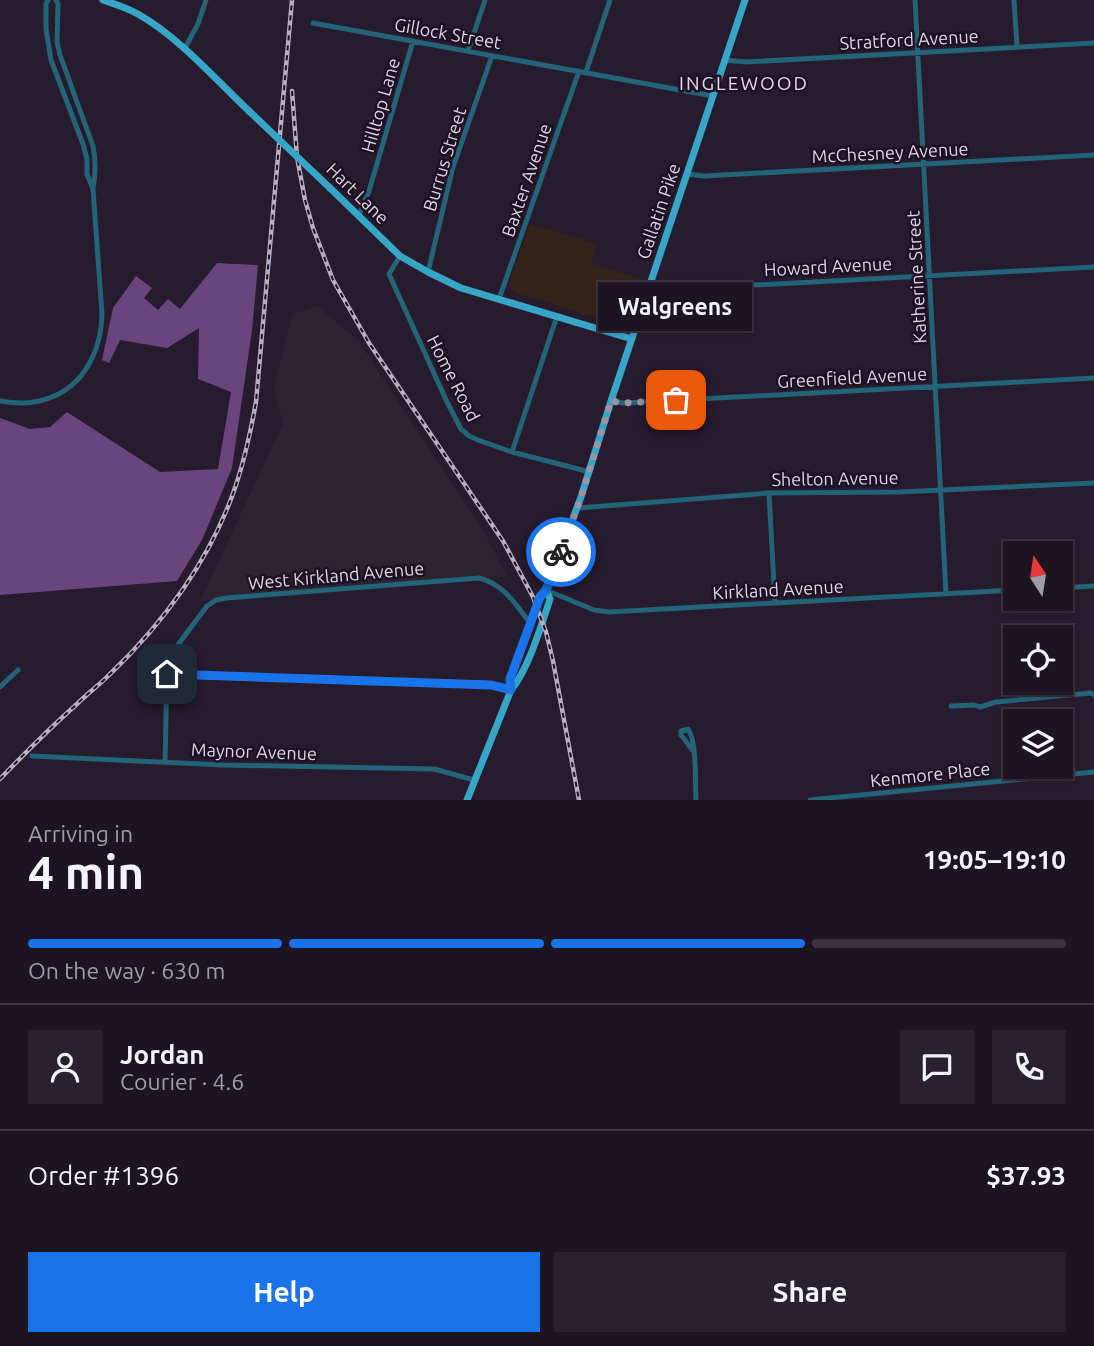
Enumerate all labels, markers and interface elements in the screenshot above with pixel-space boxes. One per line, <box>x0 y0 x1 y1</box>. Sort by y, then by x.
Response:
street label: Gillock Street <box>393 14 503 52</box>
street label: Stratford Avenue <box>839 25 979 53</box>
street label: Hilltop Lane <box>357 56 403 154</box>
district label: INGLEWOOD <box>679 72 809 94</box>
street label: Burrus Street <box>419 105 469 213</box>
street label: Baxter Avenue <box>497 121 555 239</box>
street label: McChesney Avenue <box>811 138 969 166</box>
street label: Hart Lane <box>323 159 393 227</box>
street label: Gallatin Pike <box>632 161 684 261</box>
street label: Katherine Street <box>903 210 929 344</box>
street label: Howard Avenue <box>763 253 893 279</box>
callout: Walgreens <box>599 281 753 330</box>
text: Walgreens <box>618 294 732 319</box>
street label: Home Road <box>424 332 484 424</box>
street label: Greenfield Avenue <box>777 363 927 391</box>
pin <box>646 370 706 430</box>
icon: bag <box>657 381 695 419</box>
street label: Shelton Avenue <box>771 467 899 489</box>
courier <box>526 517 596 587</box>
icon: bike <box>542 533 580 571</box>
north arrow <box>1003 541 1073 611</box>
map controls <box>1003 541 1073 779</box>
street label: West Kirkland Avenue <box>247 557 425 593</box>
street label: Kirkland Avenue <box>712 576 844 602</box>
button: locate <box>1003 625 1073 695</box>
pin <box>137 644 197 704</box>
icon: home <box>148 655 186 693</box>
button: layers <box>1003 709 1073 779</box>
street label: Maynor Avenue <box>191 739 317 763</box>
street label: Kenmore Place <box>869 758 991 790</box>
text: Arriving in <box>28 821 133 846</box>
text: 19:05–19:10 <box>923 845 1066 874</box>
text: 4 min <box>28 846 144 898</box>
text: On the way · 630 m <box>28 958 225 983</box>
button: person <box>28 1030 102 1104</box>
button: chat <box>900 1030 974 1104</box>
button: phone <box>992 1030 1066 1104</box>
text: Jordan <box>120 1040 205 1069</box>
text: Courier · 4.6 <box>120 1069 244 1094</box>
text: Order #1396 <box>28 1161 179 1190</box>
text: $37.93 <box>986 1161 1066 1190</box>
button: Help <box>28 1252 540 1332</box>
button: Share <box>554 1252 1066 1332</box>

